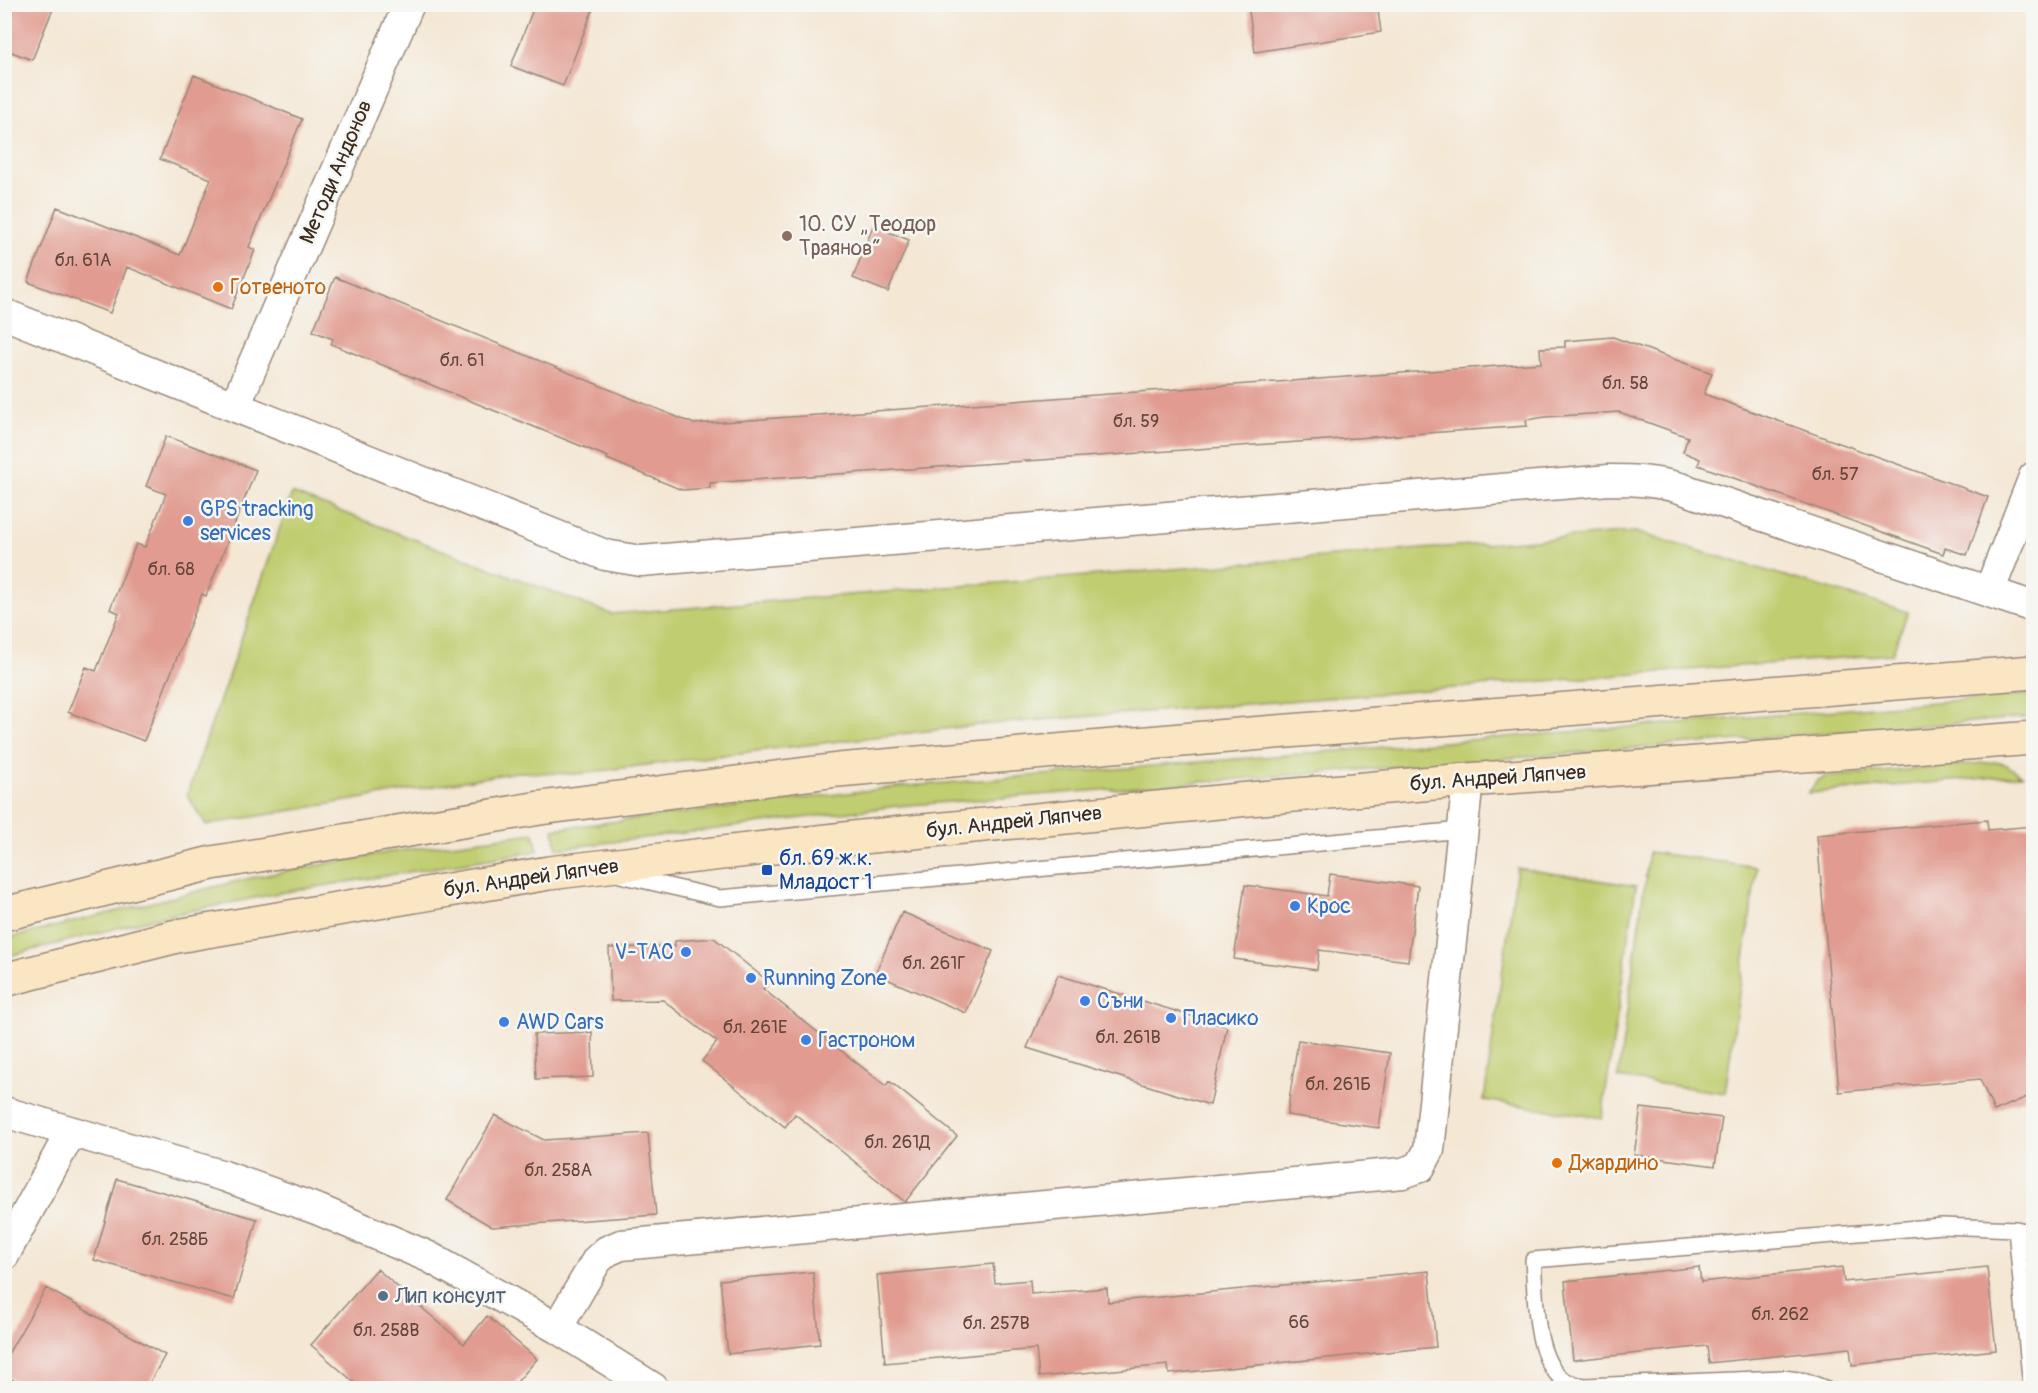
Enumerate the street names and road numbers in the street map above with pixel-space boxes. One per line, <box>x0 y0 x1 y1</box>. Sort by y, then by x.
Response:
street label: Методи Андонов <box>294 96 378 248</box>
street label: бул. Андрей Ляпчев <box>1409 758 1587 798</box>
street label: бул. Андрей Ляпчев <box>924 799 1104 845</box>
street label: бул. Андрей Ляпчев <box>441 852 621 904</box>

